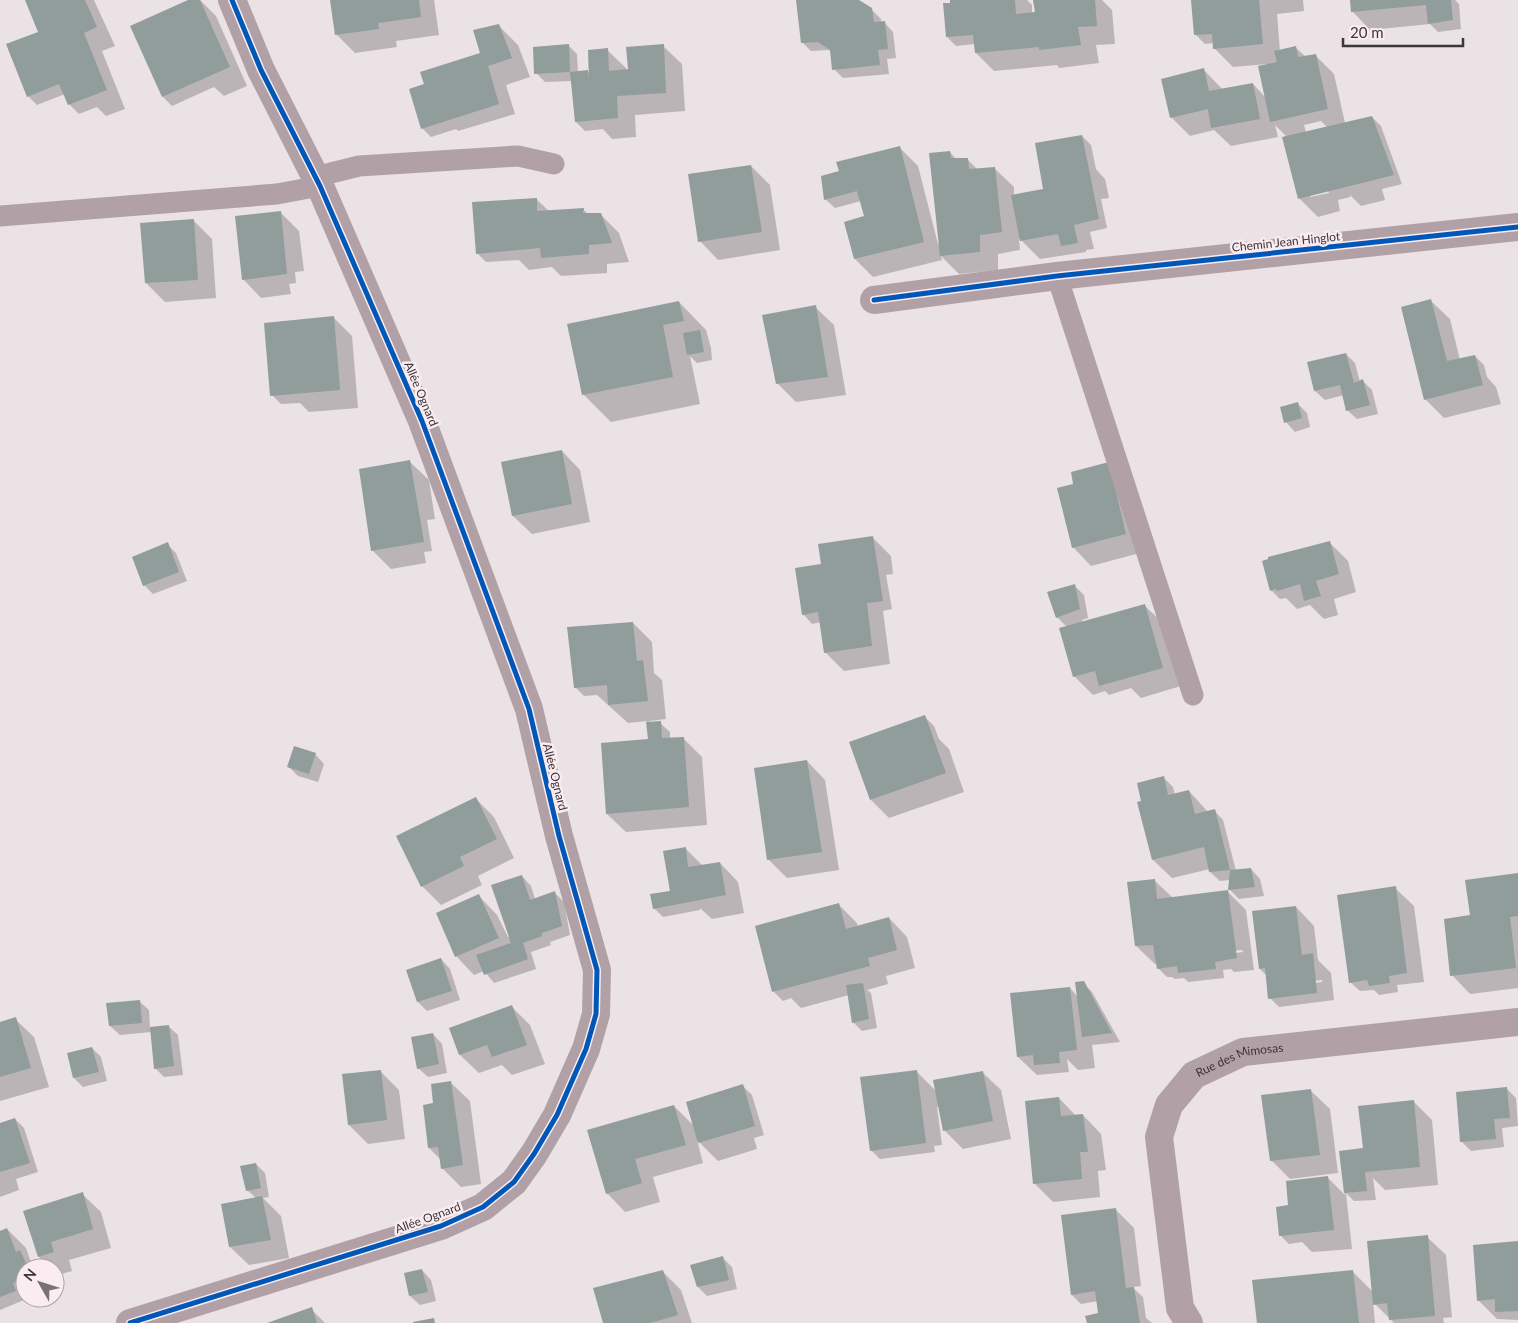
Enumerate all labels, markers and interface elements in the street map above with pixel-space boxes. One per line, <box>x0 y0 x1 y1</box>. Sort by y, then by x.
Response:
scale bar <box>1343 15 1463 47</box>
text: 20 m <box>1350 23 1384 41</box>
street label: Chemin Jean Hinglot <box>1231 228 1342 255</box>
street label: Allée Ognard <box>401 359 442 428</box>
street label: Allée Ognard <box>540 742 571 812</box>
street label: Rue des Mimosas <box>1193 1040 1284 1080</box>
street label: Allée Ognard <box>393 1199 463 1236</box>
north arrow <box>15 1258 65 1308</box>
text: N <box>20 1265 40 1284</box>

